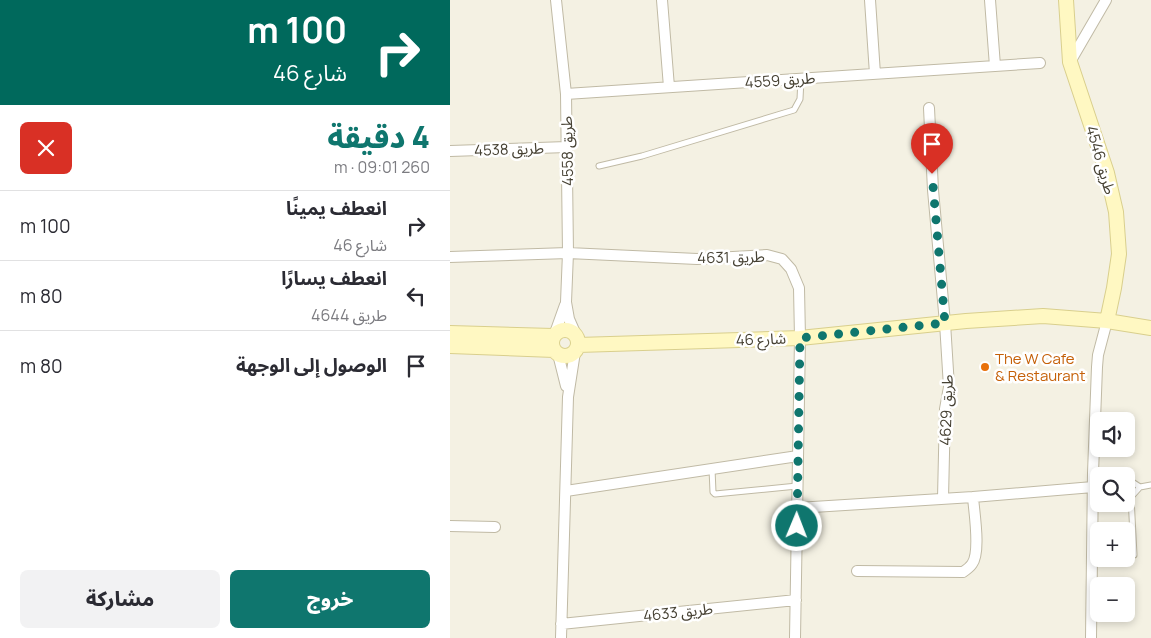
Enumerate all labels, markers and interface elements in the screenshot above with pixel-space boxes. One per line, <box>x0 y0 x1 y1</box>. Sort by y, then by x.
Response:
text: 100 m <box>247 6 347 54</box>
icon: right <box>365 20 430 85</box>
text: شارع 46 <box>273 58 347 88</box>
street label: طريق 4559 <box>744 67 816 93</box>
text: 4 دقيقة <box>327 116 430 157</box>
street label: طريق 4558 <box>556 116 578 186</box>
button: close <box>20 122 72 174</box>
pin <box>911 123 953 174</box>
street label: طريق 4546 <box>1081 123 1121 197</box>
icon: arrive <box>918 130 946 158</box>
street label: طريق 4538 <box>474 137 544 161</box>
text: 260 m · 09:01 <box>334 156 430 178</box>
text: انعطف يمينًا <box>286 195 387 221</box>
icon: right <box>402 212 430 240</box>
text: 100 m <box>20 213 71 239</box>
text: شارع 46 <box>333 234 387 256</box>
street label: طريق 4631 <box>697 246 765 268</box>
text: انعطف يسارًا <box>281 265 387 291</box>
icon: left <box>402 282 430 310</box>
text: 80 m <box>20 283 63 309</box>
text: طريق 4644 <box>311 304 387 326</box>
street label: شارع 46 <box>735 328 787 352</box>
place label: The W Cafe & Restaurant <box>995 348 1085 386</box>
text: الوصول إلى الوجهة <box>236 352 387 378</box>
icon: arrive <box>402 352 430 380</box>
text: 80 m <box>20 353 63 379</box>
marker: The W Cafe & Restaurant <box>979 361 991 373</box>
street label: طريق 4629 <box>934 374 958 446</box>
map controls <box>1090 412 1135 622</box>
button: sound <box>1090 412 1135 457</box>
button: search <box>1090 467 1135 512</box>
position arrow <box>770 499 822 551</box>
button: + <box>1090 522 1135 567</box>
button: مشاركة <box>20 570 220 628</box>
button: خروج <box>230 570 430 628</box>
button: − <box>1090 577 1135 622</box>
street label: طريق 4633 <box>642 598 714 626</box>

